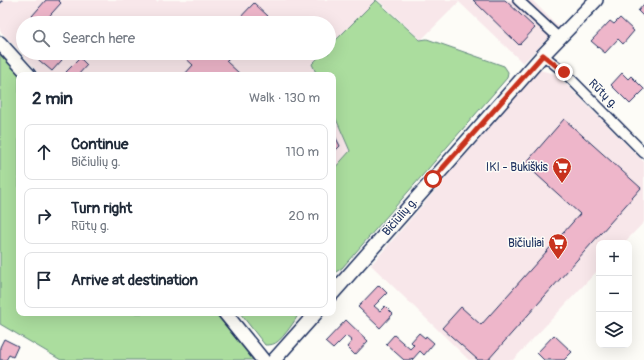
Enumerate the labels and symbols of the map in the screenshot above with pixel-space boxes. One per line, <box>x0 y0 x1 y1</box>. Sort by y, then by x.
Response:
route end <box>555 63 573 81</box>
street label: Rūtų g. <box>585 76 621 112</box>
supermarket icon: IKI - Bukiškis <box>551 156 573 184</box>
place label: IKI - Bukiškis <box>486 160 549 175</box>
route start <box>424 170 442 188</box>
street label: Bičiulių g. <box>379 195 421 239</box>
supermarket icon: Bičiuliai <box>547 232 569 260</box>
place label: Bičiuliai <box>508 236 544 251</box>

